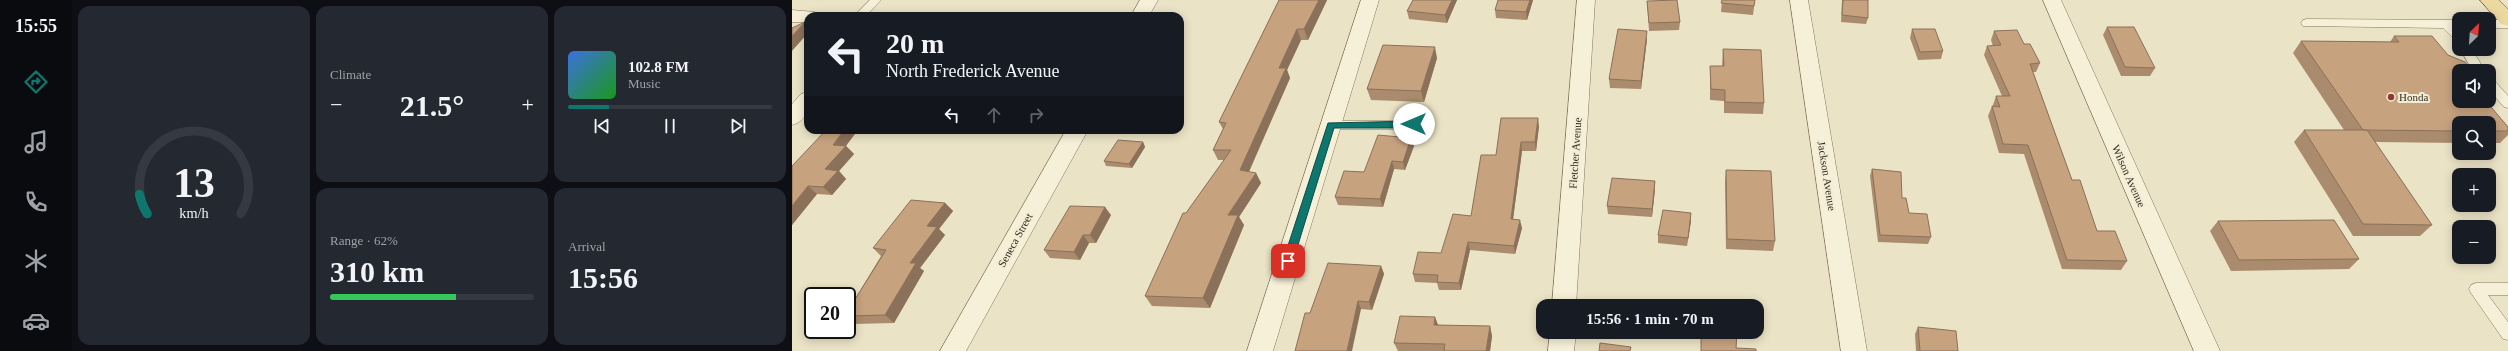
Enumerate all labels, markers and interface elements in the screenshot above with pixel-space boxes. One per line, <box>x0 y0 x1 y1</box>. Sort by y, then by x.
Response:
north arrow <box>2452 12 2496 56</box>
map controls <box>2452 12 2496 264</box>
text: 15:55 <box>15 16 57 36</box>
icon: left <box>820 28 872 80</box>
text: 20 m <box>886 28 944 59</box>
text: 102.8 FM <box>628 59 689 75</box>
text: North Frederick Avenue <box>886 61 1060 81</box>
button: sound <box>2452 64 2496 108</box>
text: Climate <box>330 67 371 82</box>
icon: directions <box>22 68 50 96</box>
text: Music <box>628 76 661 91</box>
text: 21.5° <box>400 89 464 122</box>
place label: Honda <box>2399 91 2428 103</box>
text: − <box>330 92 342 117</box>
text: + <box>522 92 534 117</box>
marker: Honda <box>2386 92 2396 102</box>
position arrow <box>1393 103 1435 145</box>
icon: left <box>941 104 963 126</box>
icon: ahead <box>983 104 1005 126</box>
icon: right <box>1025 104 1047 126</box>
icon: previous <box>591 115 613 137</box>
icon: pause <box>659 115 681 137</box>
icon: next <box>727 115 749 137</box>
button: search <box>2452 116 2496 160</box>
street label: Fletcher Avenue <box>1567 117 1583 189</box>
icon: music <box>22 128 50 156</box>
street label: Jackson Avenue <box>1816 140 1838 212</box>
street label: Wilson Avenue <box>2110 143 2148 209</box>
text: 13 <box>173 159 215 205</box>
button: + <box>2452 168 2496 212</box>
icon: phone <box>22 188 50 216</box>
text: km/h <box>179 204 209 220</box>
street label: Seneca Street <box>995 211 1035 269</box>
button: − <box>2452 220 2496 264</box>
text: Range · 62% <box>330 233 398 248</box>
text: Arrival <box>568 239 606 254</box>
pin <box>1271 244 1305 278</box>
icon: climate <box>22 247 50 275</box>
icon: arrive <box>1277 250 1299 272</box>
text: 310 km <box>330 255 424 288</box>
text: 15:56 <box>568 261 638 294</box>
speed limit sign: 20 <box>804 287 856 339</box>
icon: car <box>22 307 50 335</box>
text: 15:56 · 1 min · 70 m <box>1586 311 1714 327</box>

